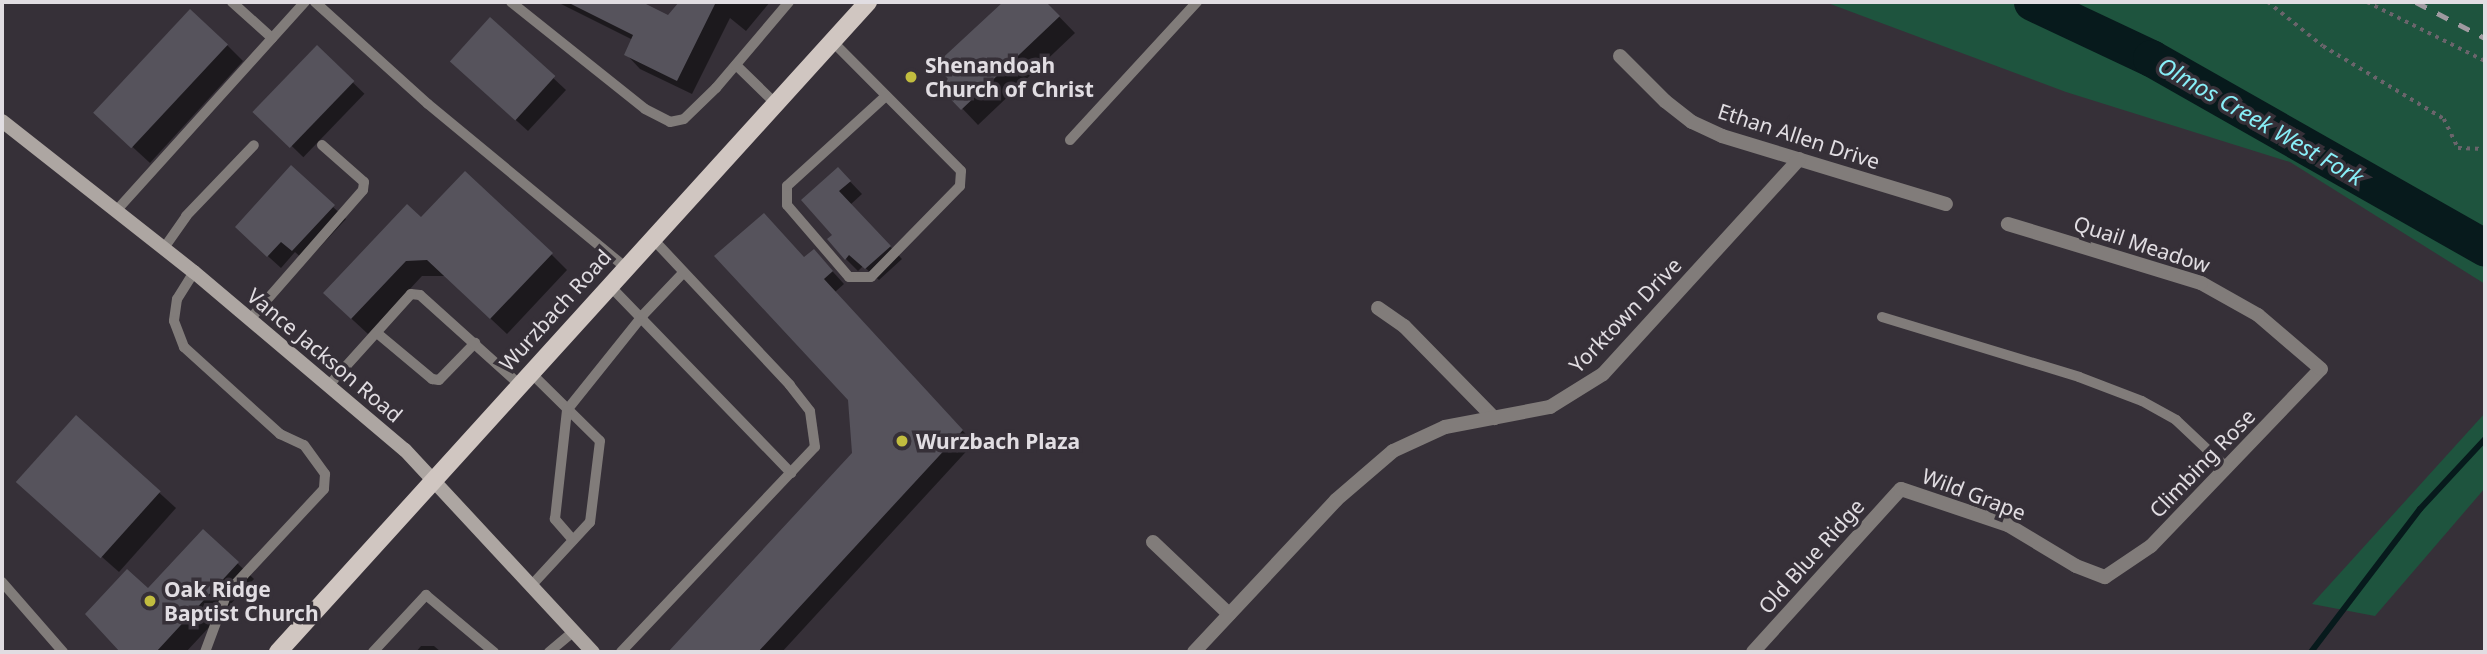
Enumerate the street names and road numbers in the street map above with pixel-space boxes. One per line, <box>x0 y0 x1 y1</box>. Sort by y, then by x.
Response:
street label: Ethan Allen Drive <box>1715 98 1883 174</box>
street label: Quail Meadow <box>2071 210 2213 278</box>
street label: Wurzbach Road <box>494 244 616 376</box>
street label: Yorktown Drive <box>1564 252 1686 378</box>
street label: Vance Jackson Road <box>242 283 408 427</box>
street label: Climbing Rose <box>2144 403 2260 523</box>
street label: Wild Grape <box>1919 463 2029 525</box>
street label: Old Blue Ridge <box>1753 493 1869 619</box>

